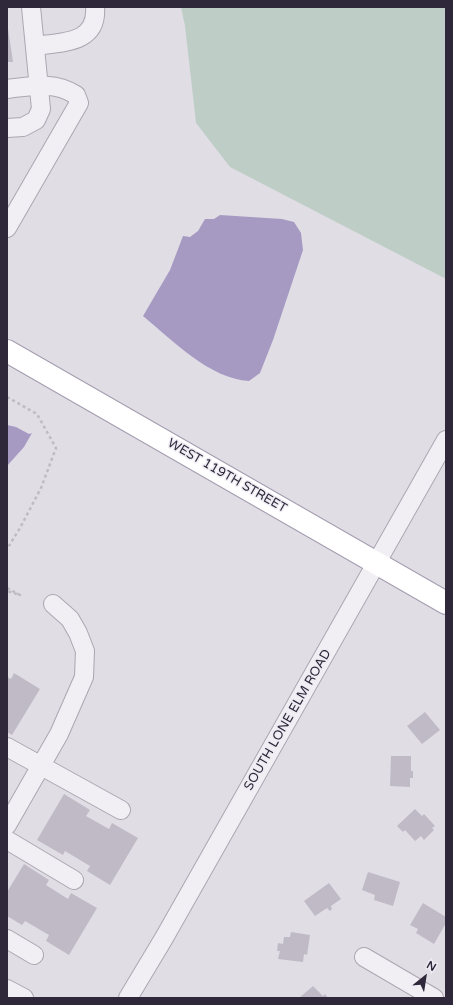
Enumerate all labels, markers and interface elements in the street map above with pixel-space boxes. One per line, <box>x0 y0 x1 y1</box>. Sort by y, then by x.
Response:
street label: WEST 119TH STREET <box>165 435 289 517</box>
street label: SOUTH LONE ELM ROAD <box>241 647 335 793</box>
north arrow <box>405 957 445 997</box>
text: N <box>424 958 438 974</box>

